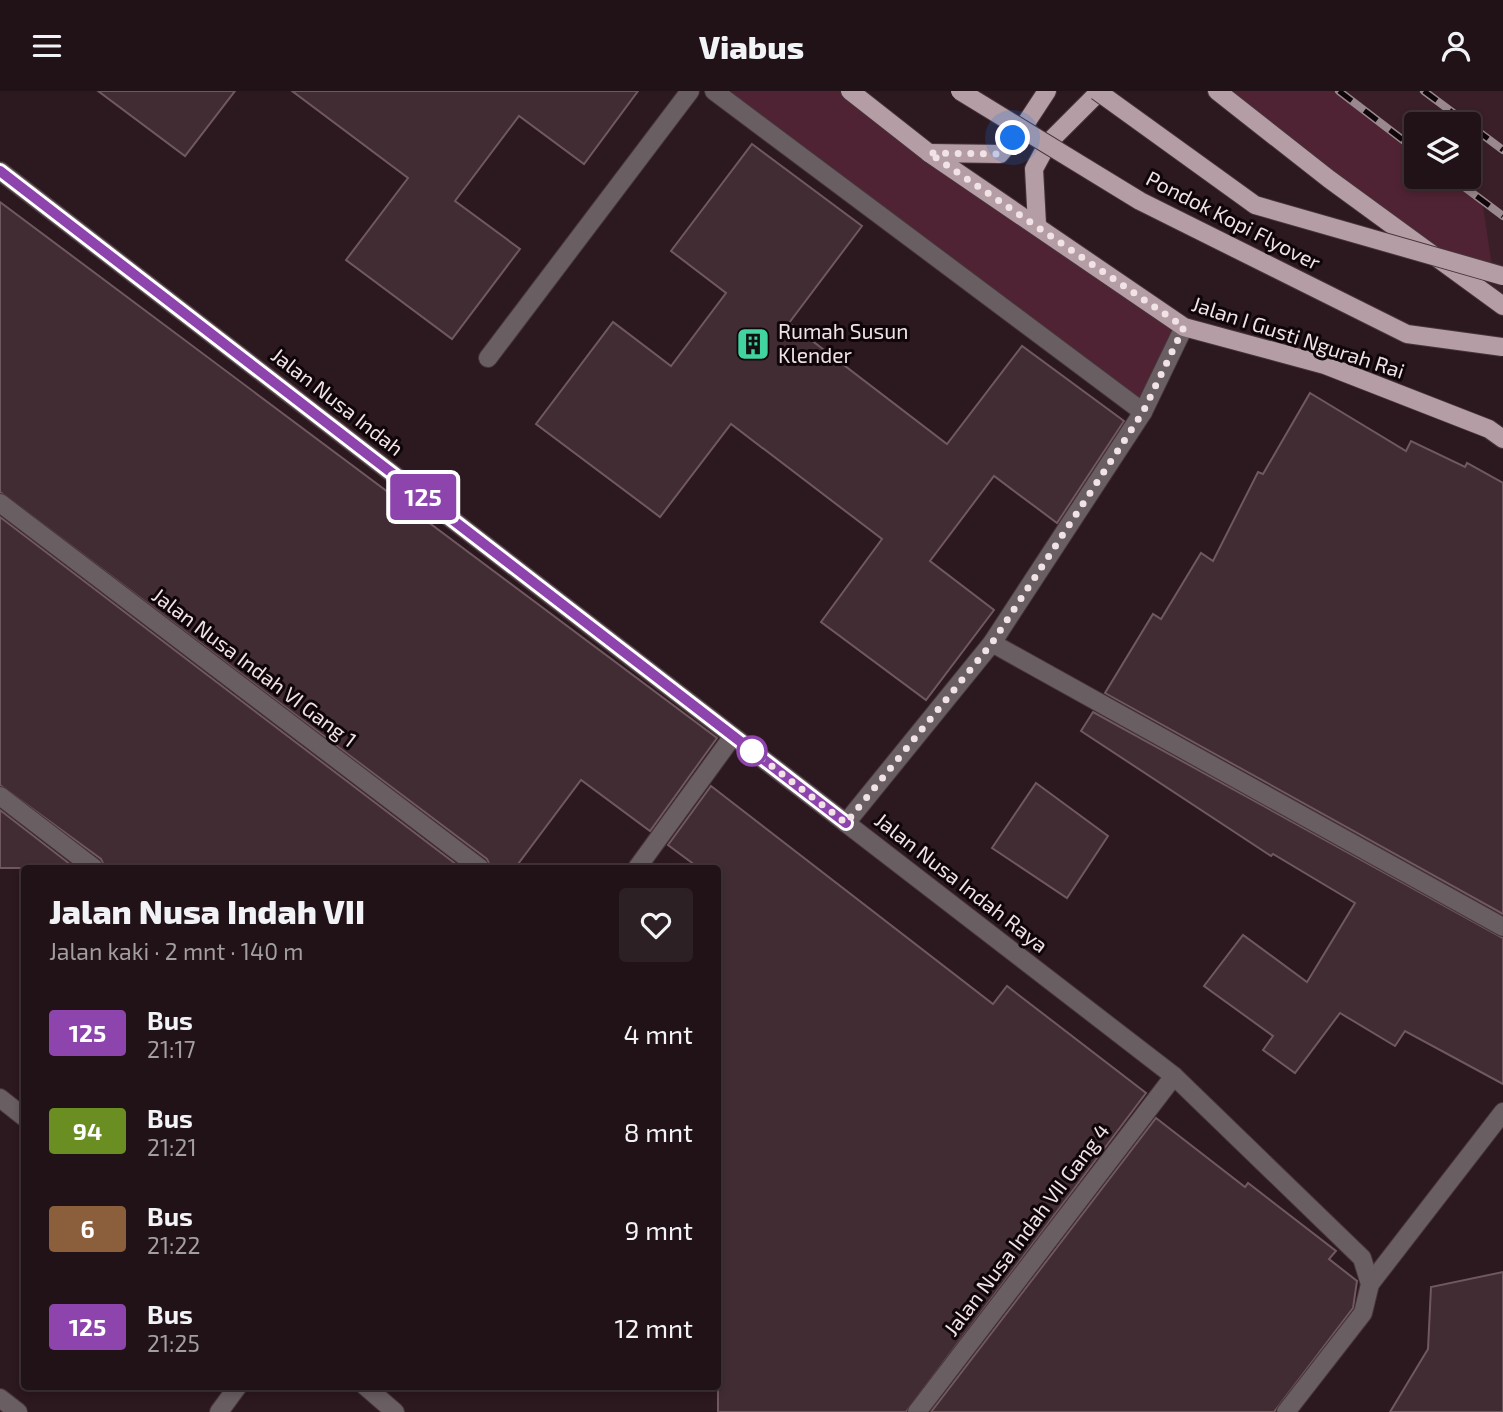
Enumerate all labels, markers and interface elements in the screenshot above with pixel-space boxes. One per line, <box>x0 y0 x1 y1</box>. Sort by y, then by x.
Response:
icon: menu <box>28 27 66 65</box>
text: Viabus <box>699 27 804 65</box>
icon: person <box>1437 27 1475 65</box>
map controls <box>1404 112 1481 189</box>
button: layers <box>1404 112 1481 189</box>
your location <box>995 120 1030 155</box>
street label: Pondok Kopi Flyover <box>1142 165 1326 275</box>
street label: Jalan I Gusti Ngurah Rai <box>1189 290 1408 383</box>
place label: Rumah Susun Klender <box>778 318 908 367</box>
building icon: Rumah Susun Klender <box>734 325 772 363</box>
street label: Jalan Nusa Indah <box>267 342 409 460</box>
line badge: 125 <box>383 474 463 520</box>
text: 125 <box>404 482 442 511</box>
street label: Jalan Nusa Indah VI Gang 1 <box>148 582 362 752</box>
unlabelled marker <box>737 736 767 766</box>
street label: Jalan Nusa Indah Raya <box>871 807 1053 957</box>
button: heart <box>619 888 693 962</box>
text: Jalan Nusa Indah VII <box>49 891 365 931</box>
text: Jalan kaki · 2 mnt · 140 m <box>49 937 303 965</box>
text: Bus <box>147 1004 193 1035</box>
text: 125 <box>69 1018 106 1047</box>
text: 4 mnt <box>623 1018 693 1049</box>
text: 21:17 <box>147 1035 195 1063</box>
text: Bus <box>147 1102 193 1133</box>
text: 94 <box>73 1116 102 1145</box>
text: 8 mnt <box>624 1116 693 1147</box>
street label: Jalan Nusa Indah VII Gang 4 <box>938 1118 1114 1340</box>
text: 21:21 <box>147 1133 197 1161</box>
text: Bus <box>147 1200 193 1231</box>
text: 6 <box>80 1214 95 1243</box>
text: 9 mnt <box>625 1214 693 1245</box>
text: 21:22 <box>147 1231 200 1259</box>
text: Bus <box>147 1298 193 1329</box>
text: 125 <box>69 1312 106 1341</box>
text: 12 mnt <box>614 1312 693 1343</box>
text: 21:25 <box>147 1329 200 1357</box>

